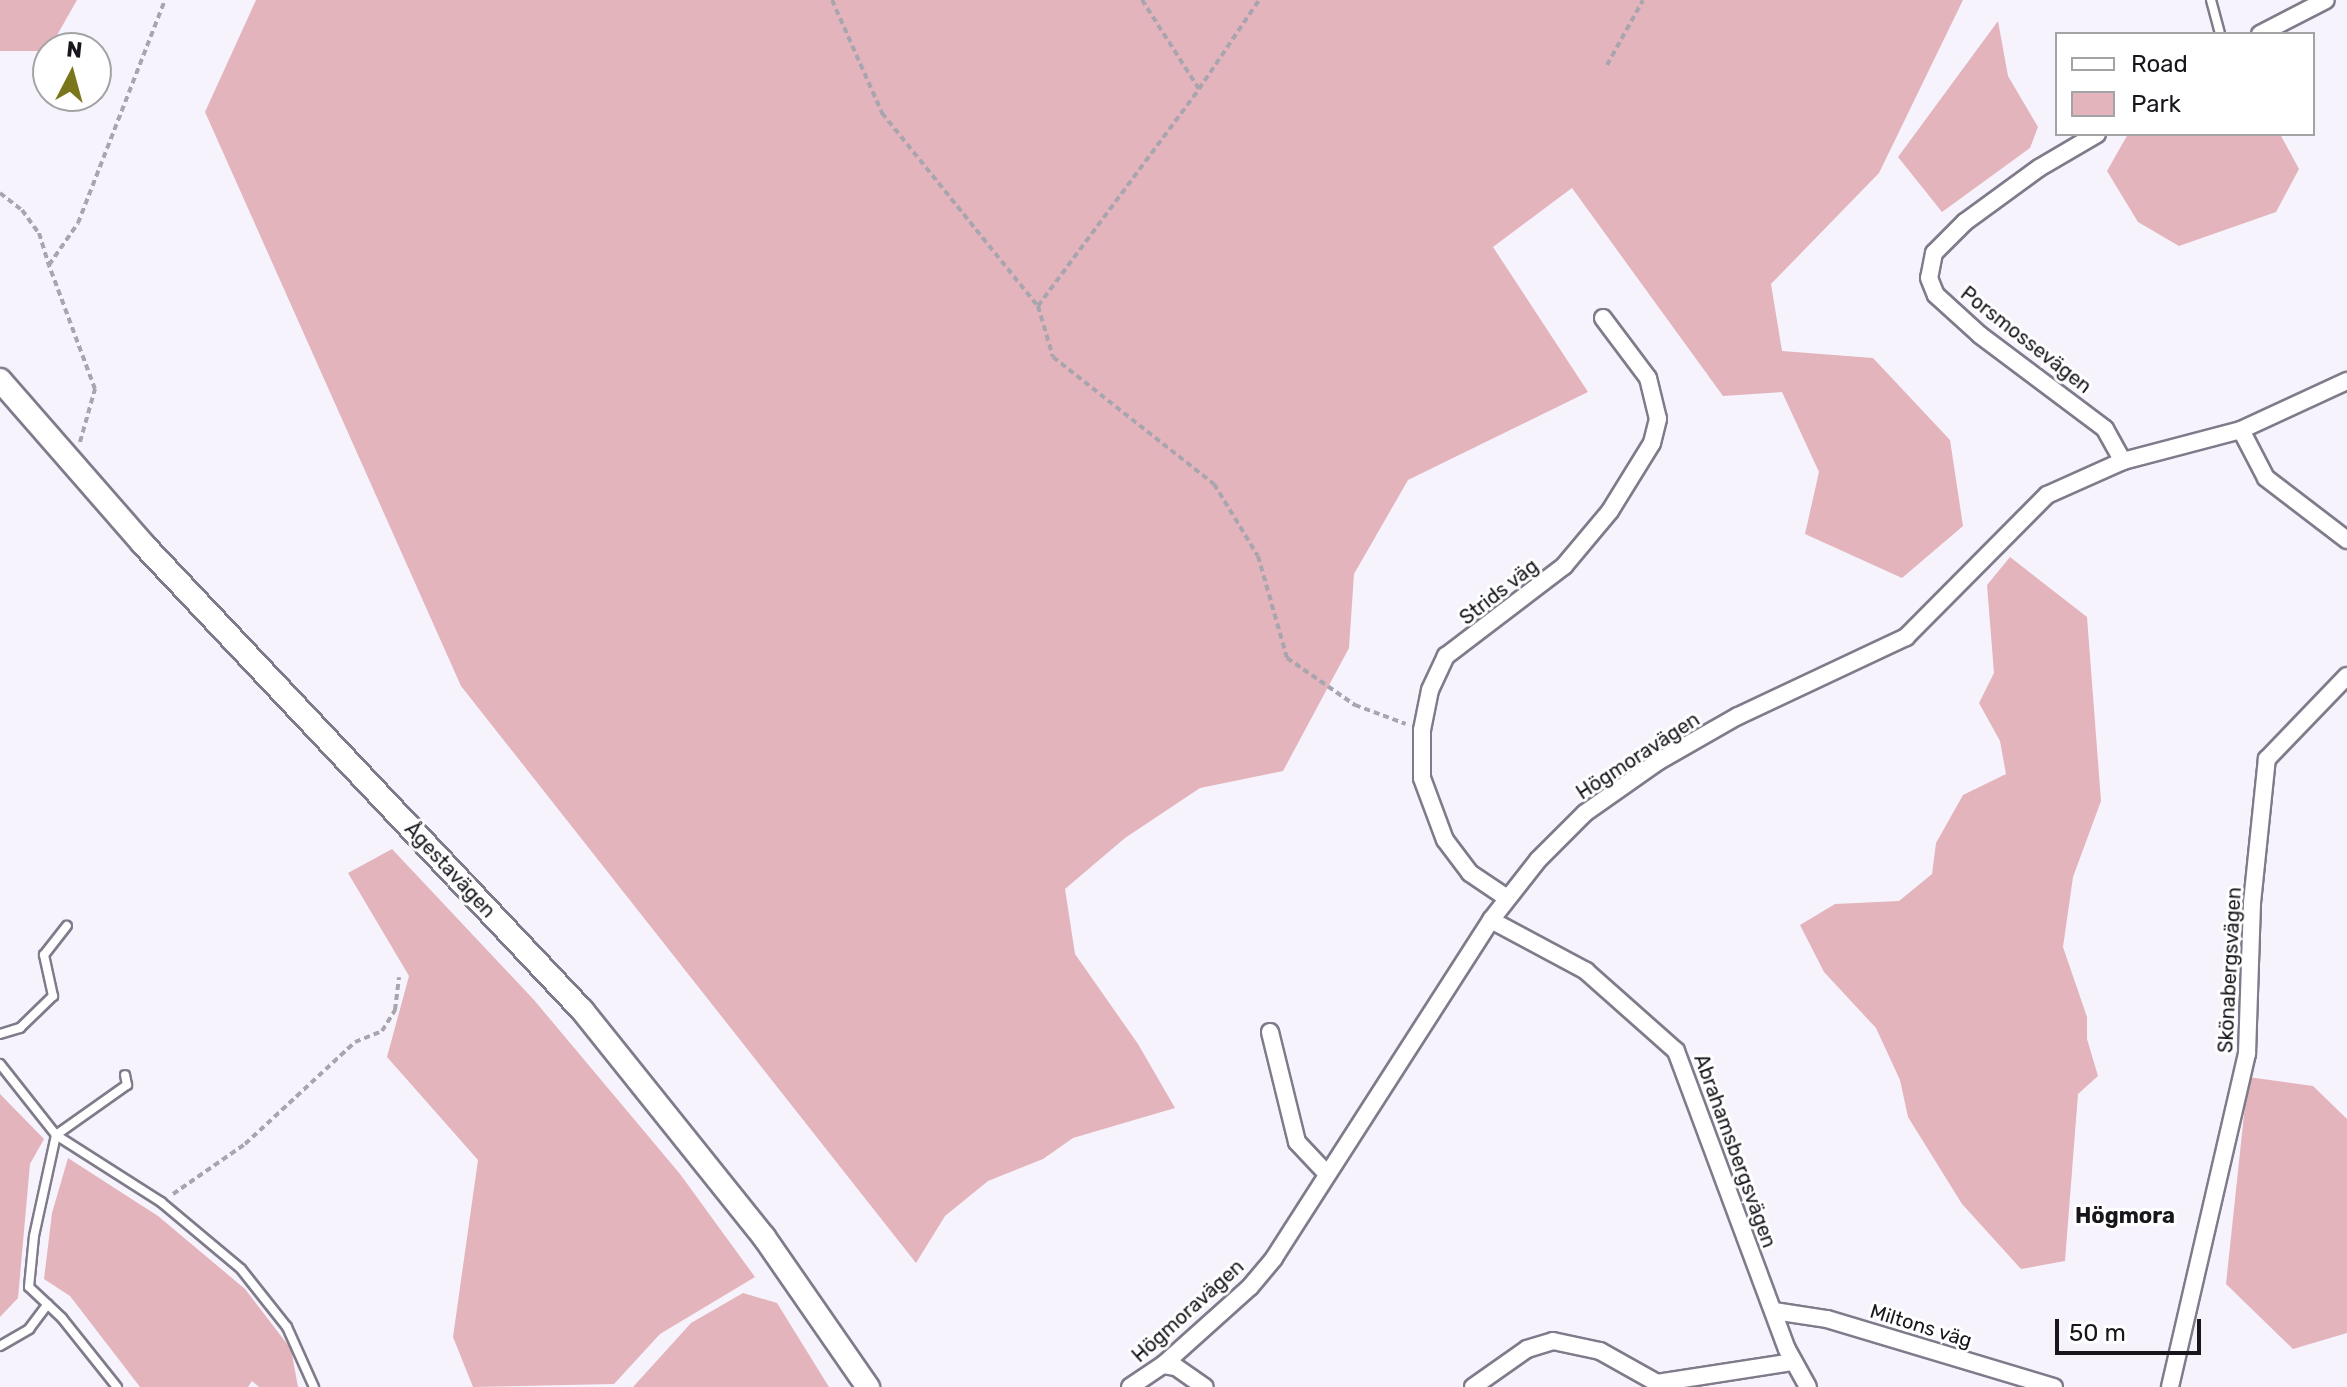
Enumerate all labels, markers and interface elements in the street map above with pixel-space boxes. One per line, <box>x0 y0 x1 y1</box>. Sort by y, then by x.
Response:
north arrow <box>32 32 112 112</box>
legend <box>2055 32 2315 136</box>
text: N <box>65 35 84 64</box>
text: Road <box>2131 50 2188 78</box>
text: Park <box>2131 90 2181 118</box>
street label: Porsmossevägen <box>1956 281 2096 399</box>
street label: Strids väg <box>1455 554 1543 630</box>
street label: Högmoravägen <box>1572 707 1704 805</box>
street label: Ågestavägen <box>400 817 500 923</box>
street label: Skönabergsvägen <box>2214 886 2246 1054</box>
street label: Abrahamsbergsvägen <box>1689 1051 1781 1251</box>
district label: Högmora <box>2075 1203 2175 1229</box>
street label: Högmoravägen <box>1127 1255 1249 1367</box>
street label: Miltons väg <box>1867 1299 1975 1353</box>
scale bar <box>2059 1303 2205 1353</box>
text: 50 m <box>2069 1319 2126 1347</box>

